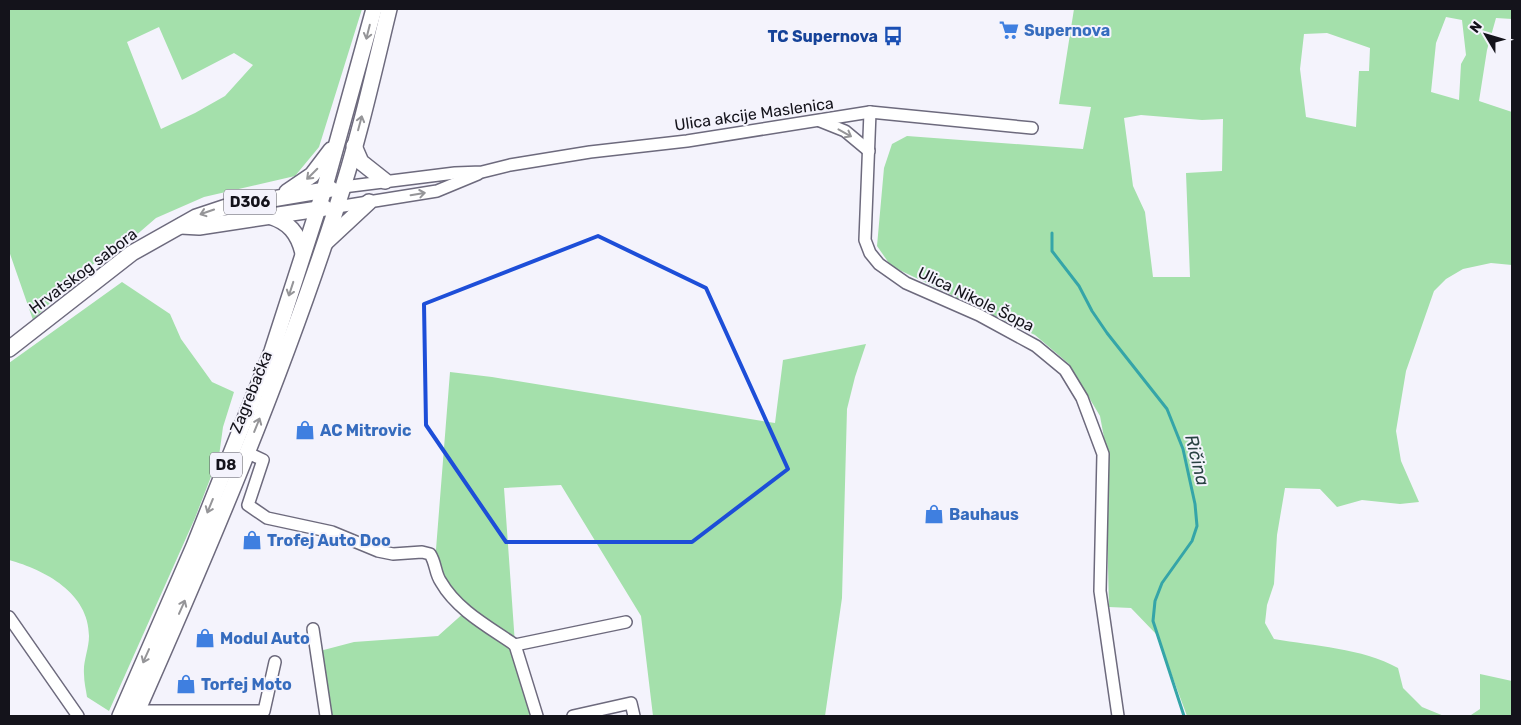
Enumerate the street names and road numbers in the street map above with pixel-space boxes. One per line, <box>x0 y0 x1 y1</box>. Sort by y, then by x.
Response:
street label: Ulica akcije Maslenica <box>673 93 835 135</box>
road number: D306 <box>224 190 276 214</box>
street label: Hrvatskog sabora <box>25 224 141 318</box>
street label: Ulica Nikole Šopa <box>915 262 1038 335</box>
street label: Zagrebačka <box>226 348 276 436</box>
road number: D8 <box>210 452 242 478</box>

